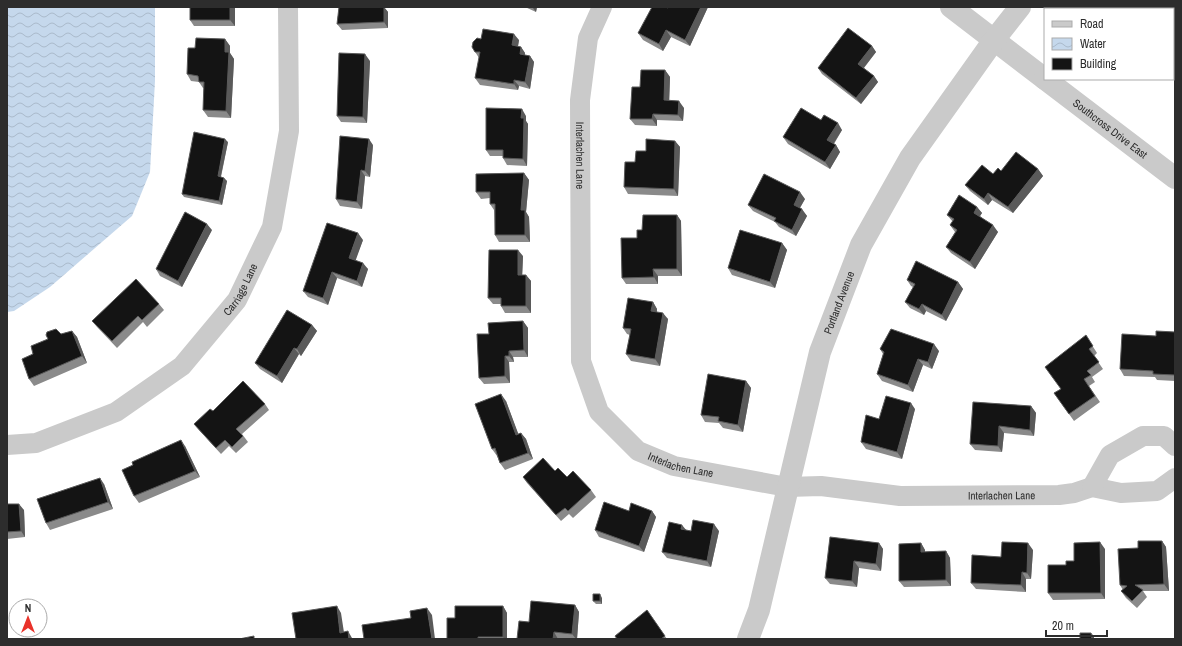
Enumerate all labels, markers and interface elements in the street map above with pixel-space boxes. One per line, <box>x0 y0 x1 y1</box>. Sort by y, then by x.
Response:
legend <box>1044 8 1174 80</box>
text: Road <box>1080 16 1104 32</box>
text: Water <box>1080 36 1107 52</box>
text: Building <box>1080 56 1117 72</box>
street label: Southcross Drive East <box>1070 96 1151 162</box>
street label: Interlachen Lane <box>573 122 587 189</box>
street label: Carriage Lane <box>220 261 260 318</box>
street label: Portland Avenue <box>821 269 857 336</box>
street label: Interlachen Lane <box>646 449 715 480</box>
street label: Interlachen Lane <box>968 488 1035 503</box>
north arrow <box>8 598 48 638</box>
text: N <box>25 601 31 615</box>
scale bar <box>1046 612 1107 638</box>
text: 20 m <box>1052 618 1074 634</box>

